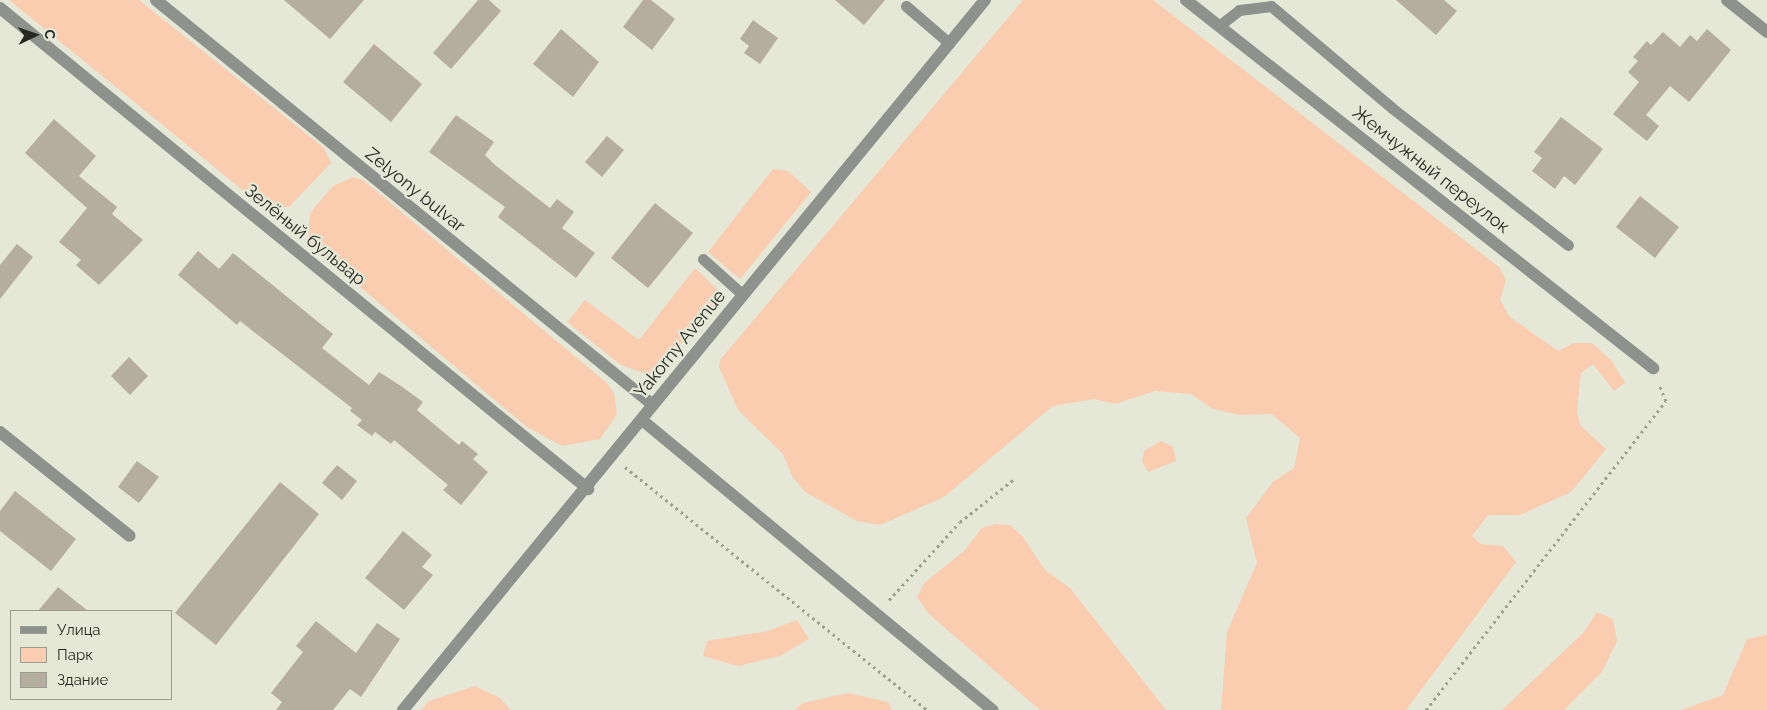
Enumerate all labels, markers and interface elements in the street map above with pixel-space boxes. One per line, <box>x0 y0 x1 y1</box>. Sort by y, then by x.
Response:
north arrow <box>10 10 60 60</box>
text: С <box>42 29 58 39</box>
street label: Жемчужный переулок <box>1348 102 1514 238</box>
street label: Zelyony bulvar <box>360 143 470 237</box>
street label: Зелёный бульвар <box>240 180 370 290</box>
street label: Yakorny Avenue <box>630 285 730 403</box>
legend <box>10 610 172 700</box>
text: Улица <box>57 621 101 639</box>
text: Парк <box>57 646 93 664</box>
text: Здание <box>57 671 108 689</box>

